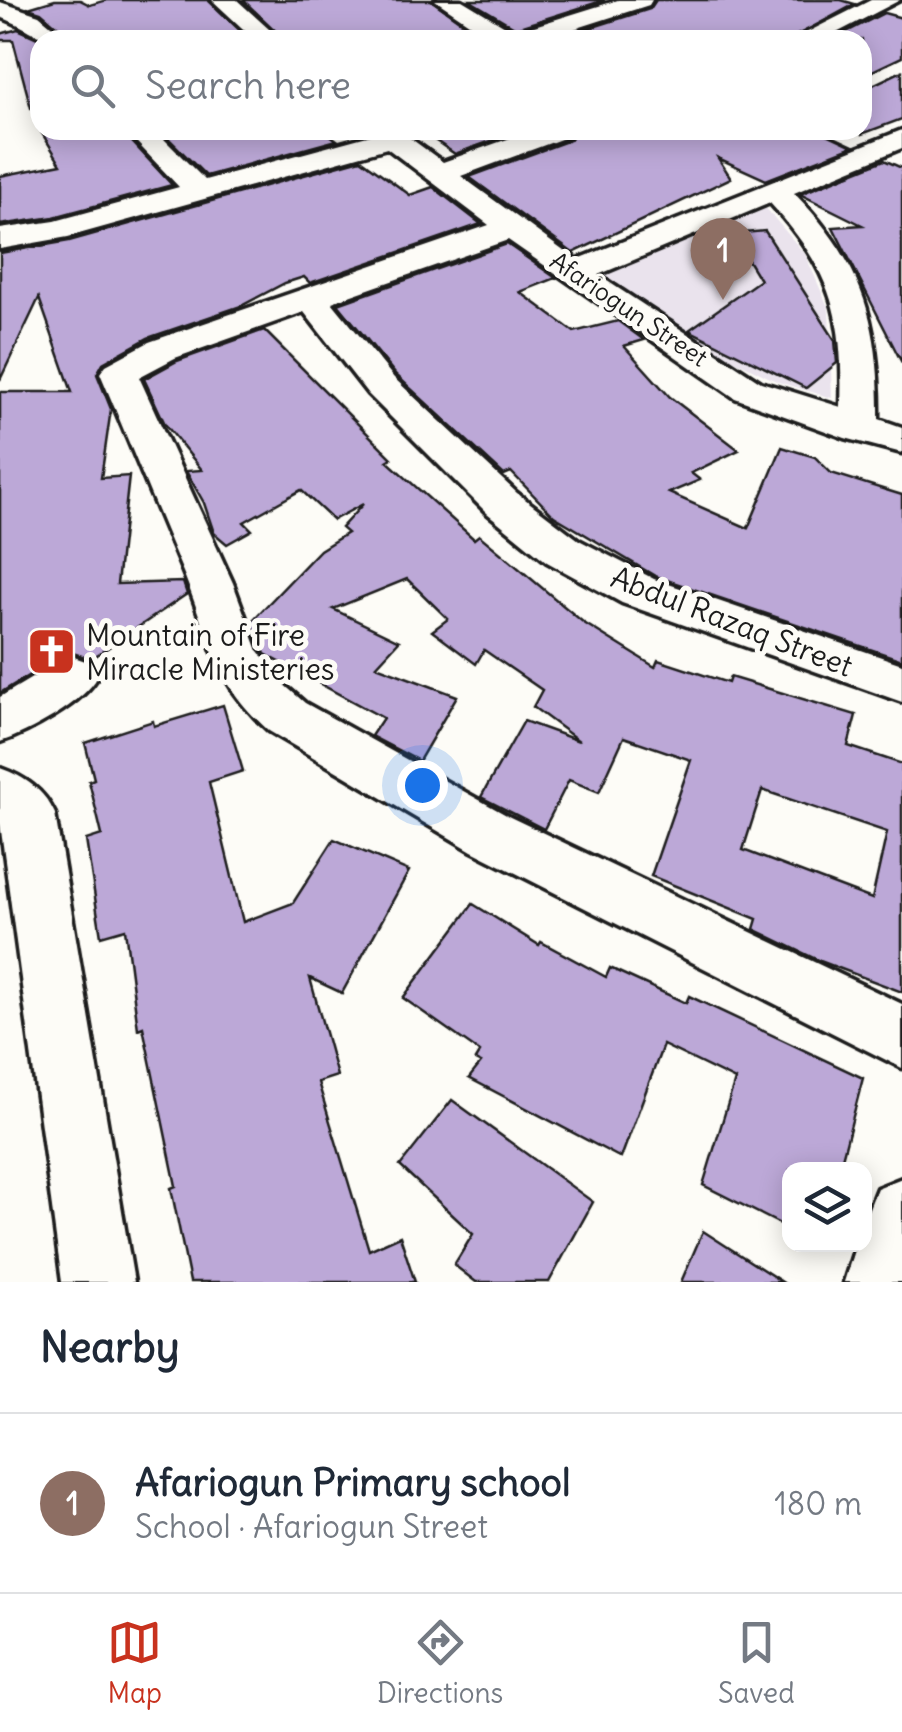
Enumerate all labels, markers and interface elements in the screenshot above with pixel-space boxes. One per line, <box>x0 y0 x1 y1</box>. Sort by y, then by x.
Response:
search box <box>30 30 872 140</box>
icon: search <box>65 58 120 113</box>
text: Search here <box>145 62 351 109</box>
pin: 1 <box>690 218 756 300</box>
street label: Afariogun Street <box>544 244 714 374</box>
street label: Abdul Razaq Street <box>606 557 858 685</box>
place label: Mountain of Fire Miracle Ministeries <box>86 616 335 688</box>
church icon: Mountain of Fire Miracle Ministeries <box>25 626 77 678</box>
your location <box>397 760 448 811</box>
map controls <box>782 1162 872 1252</box>
button: layers <box>782 1162 872 1252</box>
text: Nearby <box>40 1321 179 1373</box>
text: Afariogun Primary school <box>135 1459 570 1506</box>
text: 1 <box>66 1483 79 1524</box>
text: 180 m <box>774 1483 862 1524</box>
text: School · Afariogun Street <box>135 1506 488 1547</box>
tab: Map <box>107 1615 162 1711</box>
tab: Directions <box>377 1615 503 1711</box>
tab: Saved <box>718 1615 795 1711</box>

